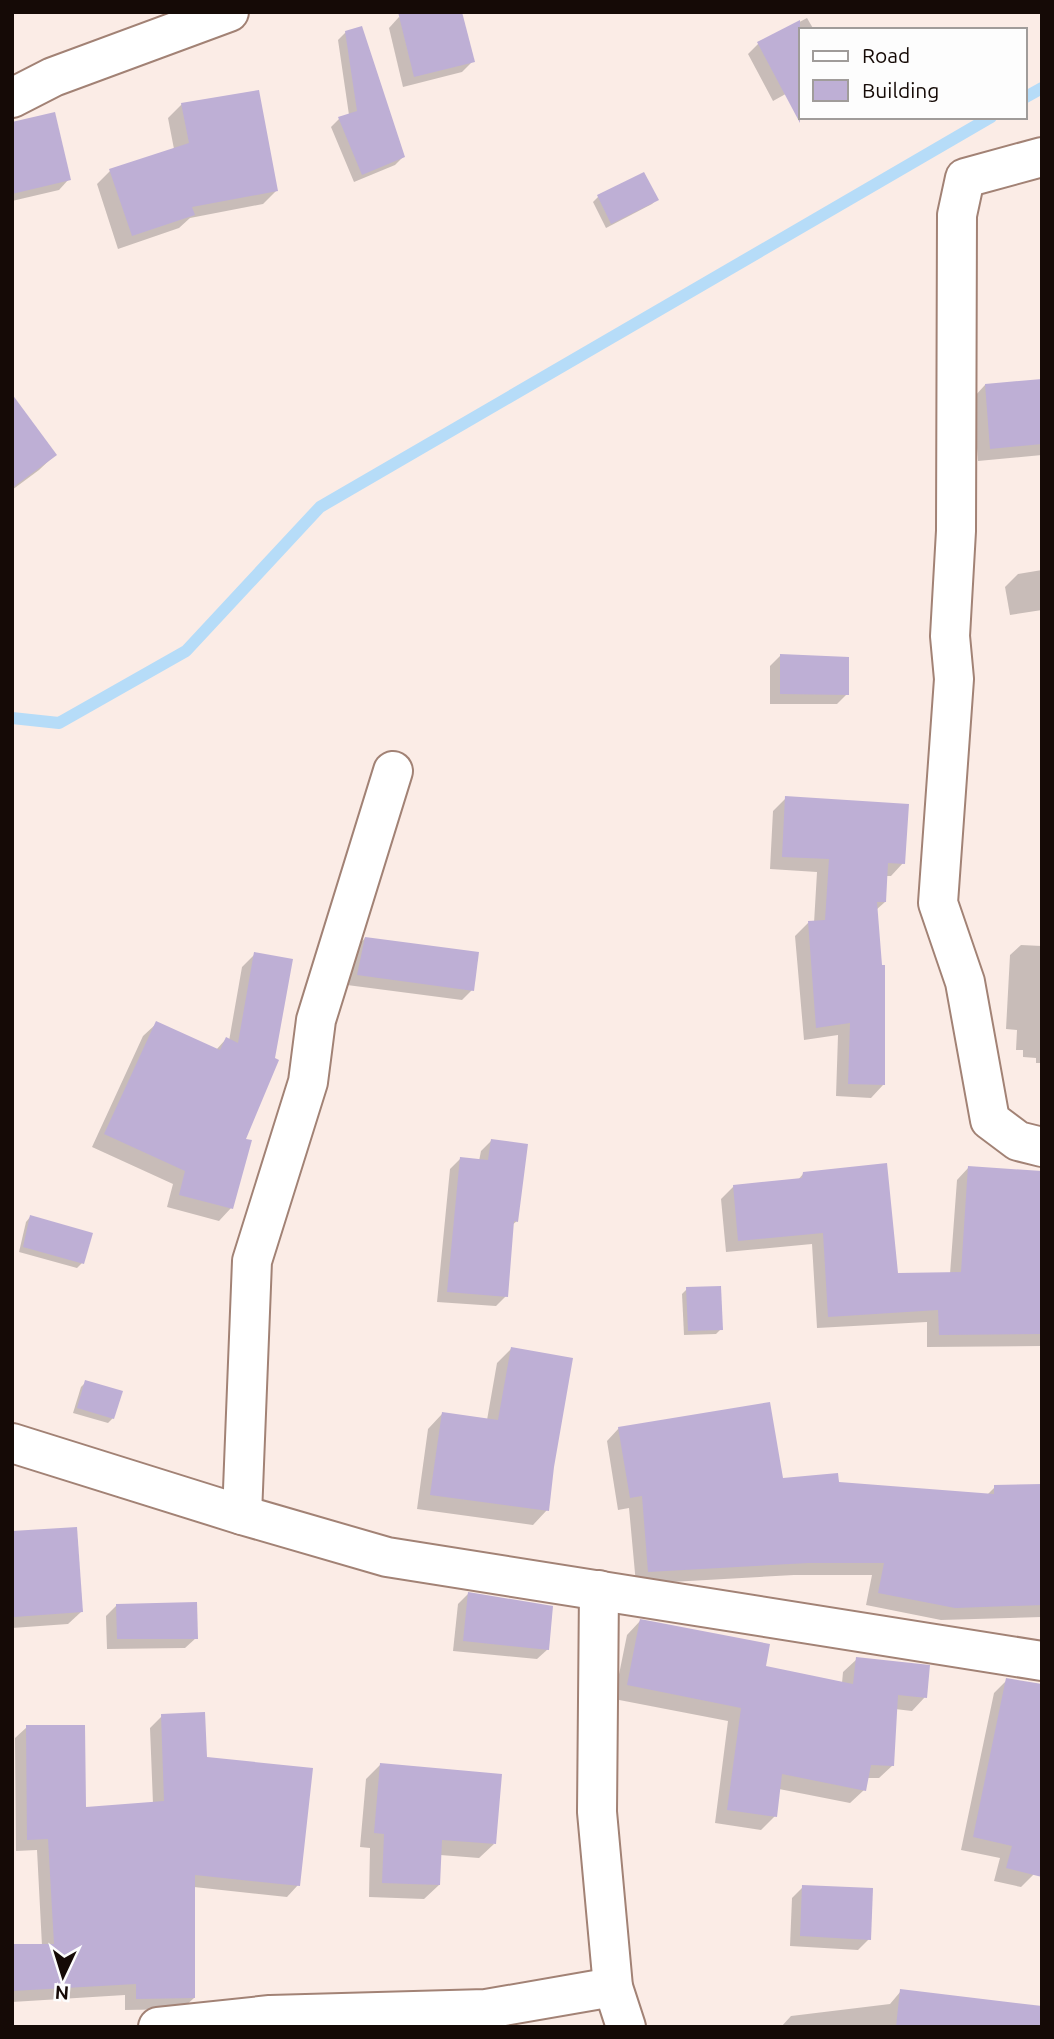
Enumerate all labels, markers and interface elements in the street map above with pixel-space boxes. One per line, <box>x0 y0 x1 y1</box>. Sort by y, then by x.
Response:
legend <box>799 28 1026 119</box>
text: Road <box>862 43 910 67</box>
text: Building <box>862 78 939 102</box>
north arrow <box>28 1941 98 2011</box>
text: N <box>54 1981 70 2004</box>

